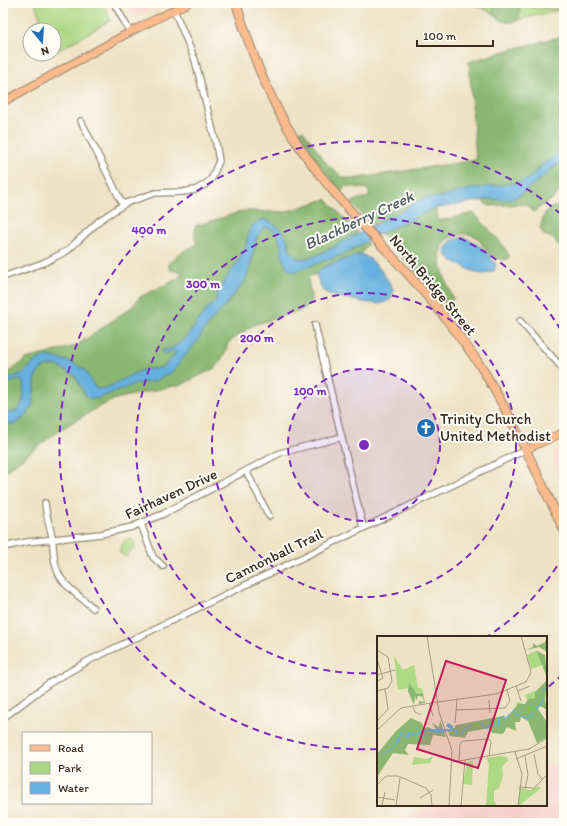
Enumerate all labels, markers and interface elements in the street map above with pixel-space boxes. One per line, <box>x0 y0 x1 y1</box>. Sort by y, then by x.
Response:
north arrow <box>22 22 62 62</box>
scale bar <box>417 22 493 48</box>
text: 100 m <box>423 29 456 43</box>
text: N <box>39 44 50 58</box>
water label: Blackberry Creek <box>302 186 417 254</box>
text: 400 m <box>132 223 167 237</box>
street label: North Bridge Street <box>386 231 481 339</box>
text: 300 m <box>186 277 221 291</box>
text: 200 m <box>240 331 275 345</box>
text: 100 m <box>293 384 327 398</box>
place label: Trinity Church United Methodist <box>440 410 551 445</box>
church icon: Trinity Church United Methodist <box>415 417 437 439</box>
centre of rings <box>357 438 371 452</box>
street label: Fairhaven Drive <box>122 465 220 523</box>
street label: Cannonball Trail <box>222 524 327 587</box>
inset map <box>377 636 547 806</box>
legend <box>22 732 152 804</box>
text: Road <box>58 741 84 755</box>
text: Park <box>58 761 82 775</box>
text: Water <box>58 781 89 795</box>

